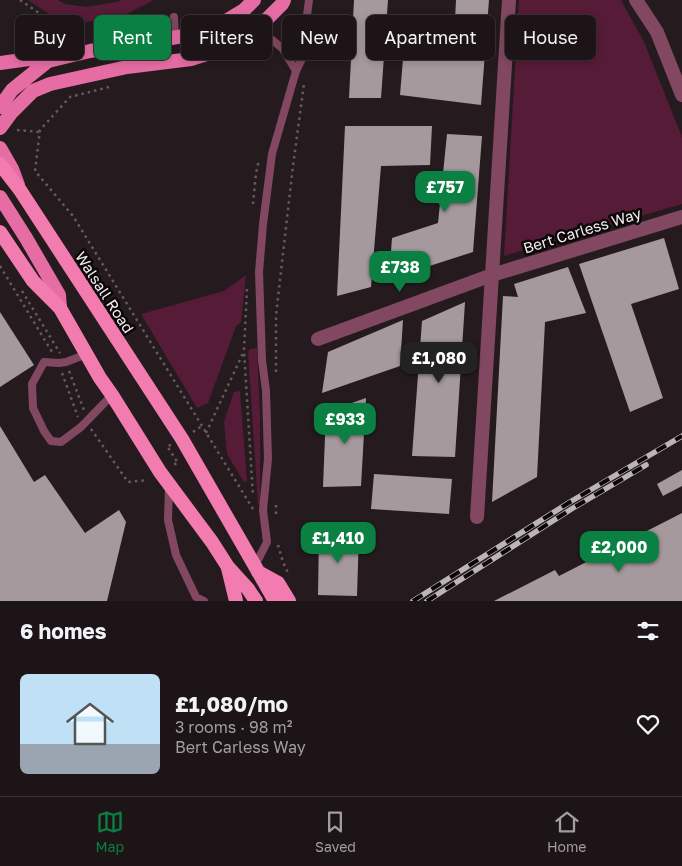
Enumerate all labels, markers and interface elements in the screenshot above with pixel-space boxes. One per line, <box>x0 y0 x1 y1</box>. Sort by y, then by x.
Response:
chip: Buy <box>15 15 84 60</box>
chip: Rent <box>94 15 171 60</box>
chip: Filters <box>181 15 272 60</box>
chip: New <box>282 15 356 60</box>
chip: Apartment <box>366 15 495 60</box>
chip: House <box>505 15 596 60</box>
pin: £757 <box>415 170 475 213</box>
text: £757 <box>426 177 464 197</box>
street label: Bert Carless Way <box>521 203 644 257</box>
street label: Walsall Road <box>72 248 138 336</box>
pin: £738 <box>370 250 430 293</box>
text: £738 <box>380 257 420 277</box>
pin: £1,080 <box>398 342 480 384</box>
text: £1,080 <box>412 348 466 368</box>
pin: £933 <box>315 402 375 445</box>
text: £933 <box>325 409 365 429</box>
pin: £1,410 <box>297 522 379 564</box>
text: £1,410 <box>312 528 364 548</box>
pin: £2,000 <box>578 530 660 573</box>
text: £2,000 <box>591 537 647 557</box>
icon: filters <box>634 617 662 645</box>
text: 6 homes <box>20 618 106 644</box>
text: £1,080/mo <box>175 691 288 717</box>
icon: home <box>60 694 120 754</box>
icon: heart <box>634 710 662 738</box>
text: 3 rooms · 98 m² <box>175 717 292 737</box>
text: Bert Carless Way <box>175 737 306 757</box>
tab: Map <box>95 808 124 855</box>
tab: Saved <box>315 808 356 855</box>
tab: Home <box>547 808 586 855</box>

